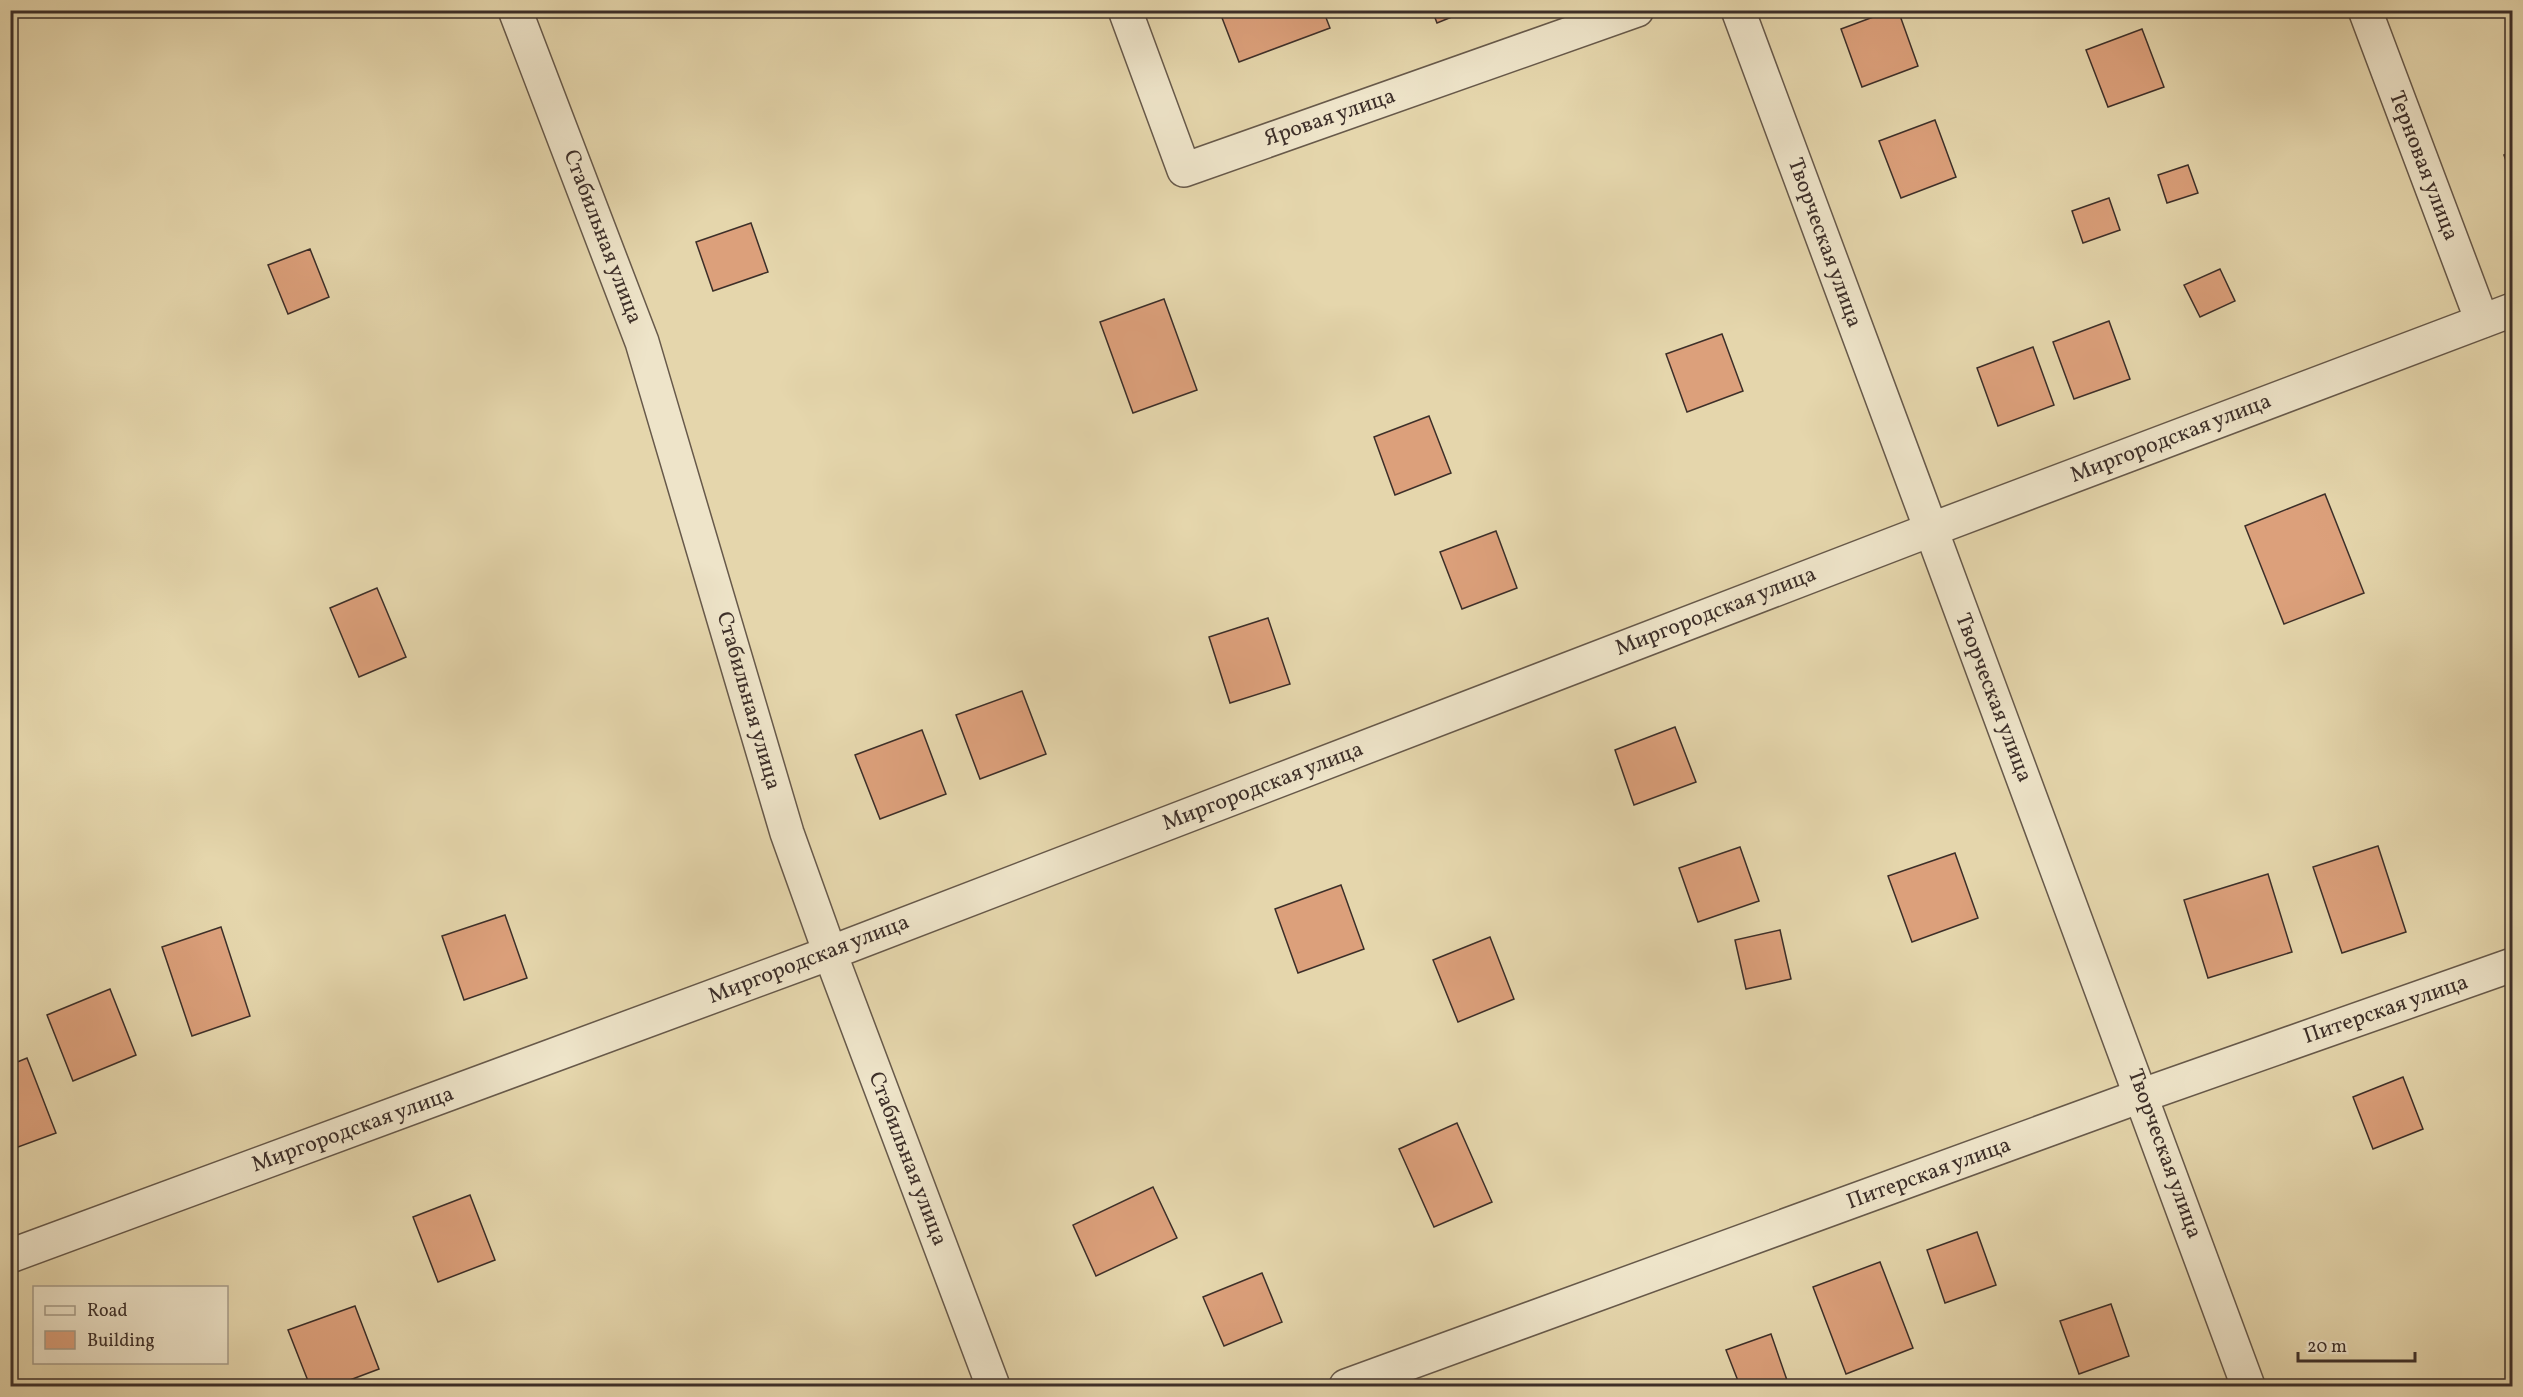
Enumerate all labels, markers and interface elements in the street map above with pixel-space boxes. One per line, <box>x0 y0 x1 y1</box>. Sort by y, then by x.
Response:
street label: Яровая улица <box>1260 81 1400 155</box>
street label: Терновая улица <box>2380 87 2466 245</box>
street label: Стабильная улица <box>555 146 649 329</box>
street label: Творческая улица <box>1779 154 1869 332</box>
street label: Миргородская улица <box>2066 386 2276 492</box>
street label: Миргородская улица <box>1611 559 1821 665</box>
street label: Стабильная улица <box>708 608 788 794</box>
street label: Творческая улица <box>1947 609 2039 787</box>
street label: Миргородская улица <box>1158 734 1368 840</box>
street label: Миргородская улица <box>704 907 914 1013</box>
street label: Питерская улица <box>2299 967 2473 1053</box>
street label: Творческая улица <box>2119 1065 2209 1243</box>
street label: Стабильная улица <box>860 1068 954 1251</box>
street label: Миргородская улица <box>247 1079 459 1181</box>
street label: Питерская улица <box>1843 1130 2015 1218</box>
legend <box>33 1286 228 1364</box>
text: Road <box>87 1299 128 1324</box>
scale bar <box>2298 1325 2415 1363</box>
text: Building <box>87 1329 155 1354</box>
text: 20 m <box>2307 1335 2347 1360</box>

